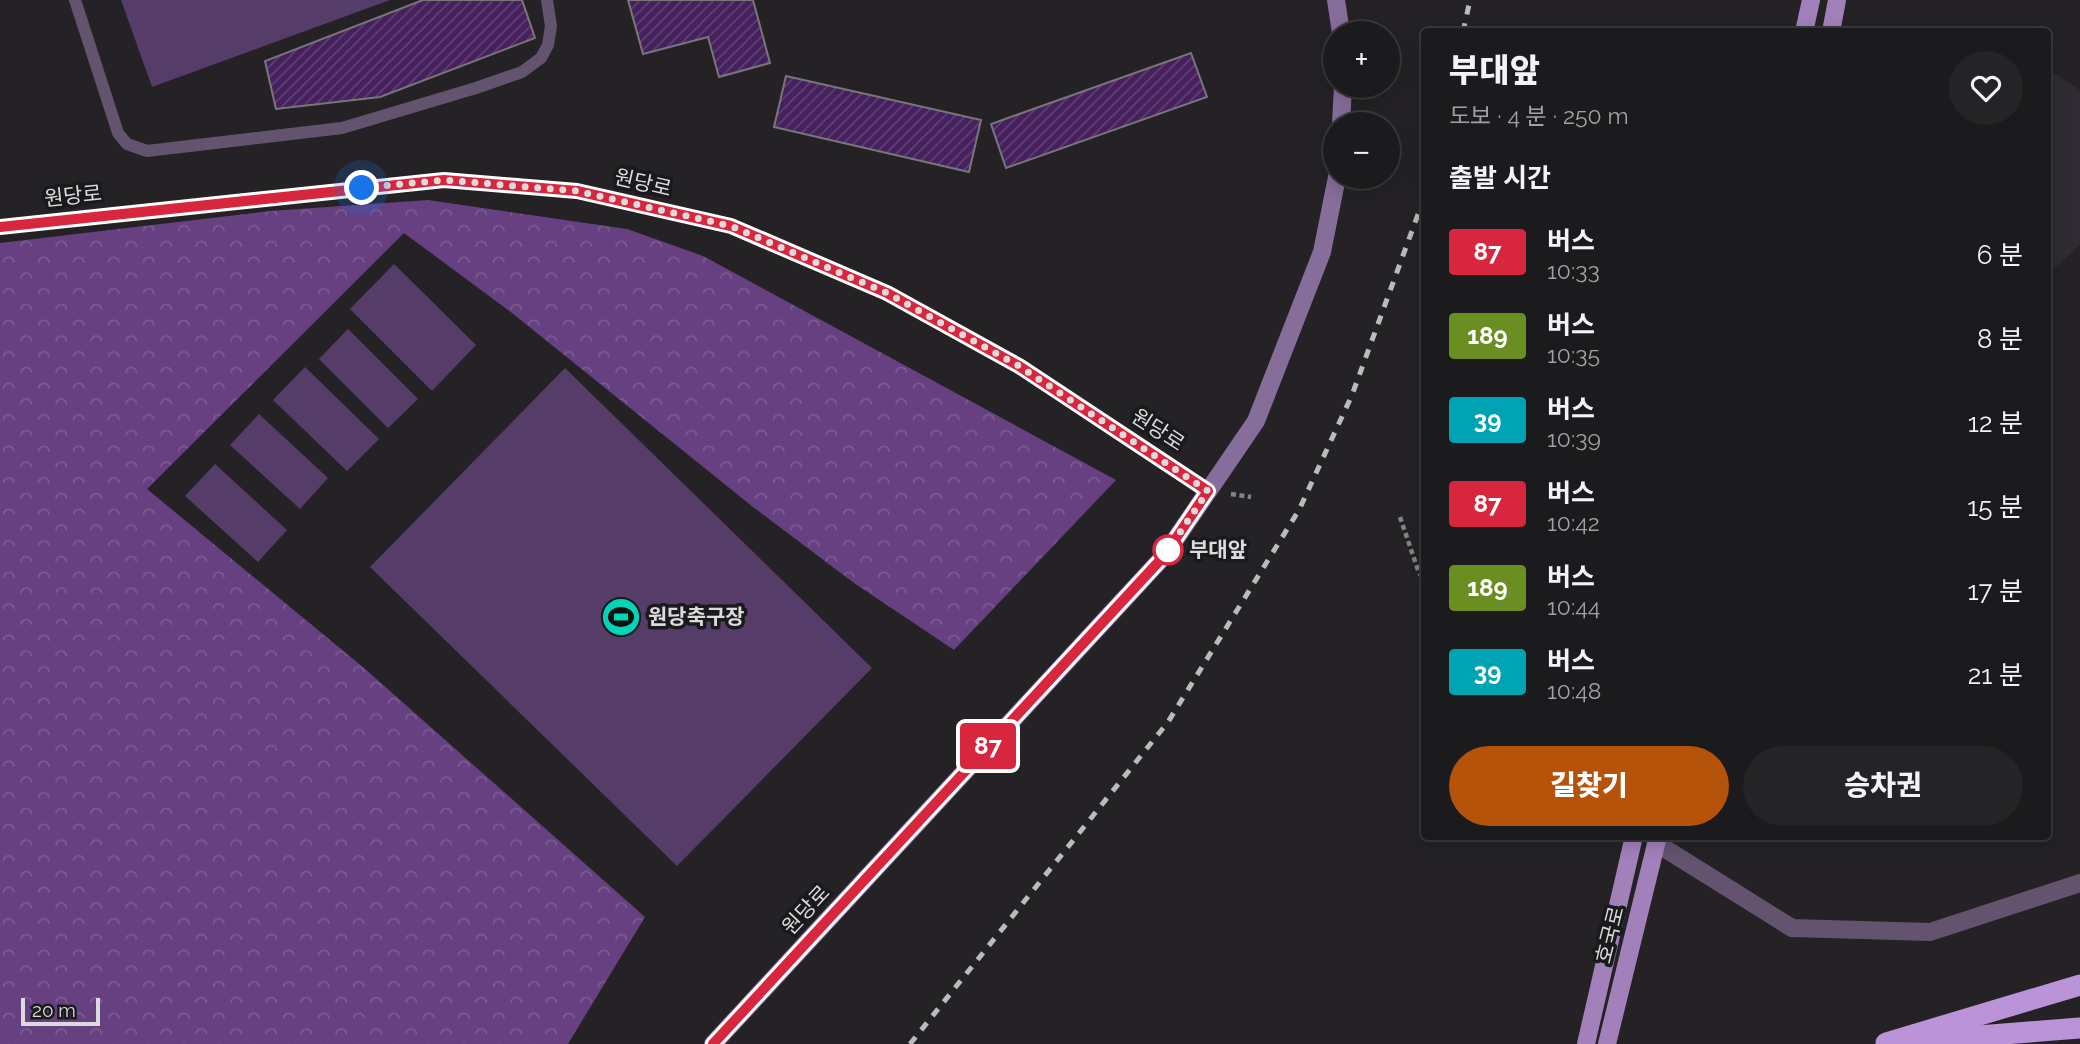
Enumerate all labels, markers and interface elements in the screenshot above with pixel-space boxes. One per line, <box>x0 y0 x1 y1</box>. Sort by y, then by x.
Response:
map controls <box>1323 21 1400 189</box>
button: + <box>1323 21 1400 98</box>
text: 부대앞 <box>1449 51 1540 90</box>
button: heart <box>1949 51 2023 125</box>
text: 도보 · 4 분 · 250 m <box>1449 102 1629 129</box>
button: − <box>1323 112 1400 189</box>
text: 출발 시간 <box>1449 163 1551 193</box>
street label: 원당로 <box>612 164 674 201</box>
your location <box>344 170 379 205</box>
street label: 원당로 <box>43 180 103 211</box>
text: 버스 <box>1547 226 1595 256</box>
text: 87 <box>1474 237 1501 266</box>
text: 6 분 <box>1977 240 2023 270</box>
text: 10:33 <box>1547 257 1600 284</box>
text: 버스 <box>1547 310 1595 340</box>
text: 189 <box>1467 321 1508 350</box>
text: 8 분 <box>1977 324 2023 354</box>
text: 10:35 <box>1547 341 1600 368</box>
text: 버스 <box>1547 394 1595 424</box>
street label: 원당로 <box>1127 403 1189 456</box>
text: 39 <box>1474 405 1501 434</box>
text: 12 분 <box>1968 408 2023 438</box>
text: 10:39 <box>1547 425 1601 452</box>
text: 버스 <box>1547 478 1595 508</box>
text: 87 <box>1474 489 1501 518</box>
text: 15 분 <box>1967 492 2023 522</box>
text: 10:42 <box>1547 509 1600 536</box>
marker: 부대앞 <box>1153 535 1183 565</box>
place label: 부대앞 <box>1189 537 1247 562</box>
text: 버스 <box>1547 562 1595 592</box>
text: 189 <box>1467 573 1508 602</box>
text: 17 분 <box>1968 576 2023 606</box>
text: 10:44 <box>1547 593 1600 620</box>
sports icon: 원당축구장 <box>600 596 642 638</box>
place label: 원당축구장 <box>648 604 745 629</box>
text: 버스 <box>1547 646 1595 676</box>
text: 39 <box>1474 657 1501 686</box>
text: 21 분 <box>1968 660 2023 690</box>
text: 10:48 <box>1547 677 1601 704</box>
line badge: 87 <box>956 723 1020 769</box>
text: 87 <box>974 731 1002 760</box>
button: 길찾기 <box>1449 746 1729 826</box>
button: 승차권 <box>1743 746 2023 826</box>
street label: 원당로 <box>777 880 835 939</box>
street label: 호국로 <box>1590 904 1629 966</box>
scale bar <box>21 995 100 1027</box>
text: 20 m <box>32 999 76 1021</box>

